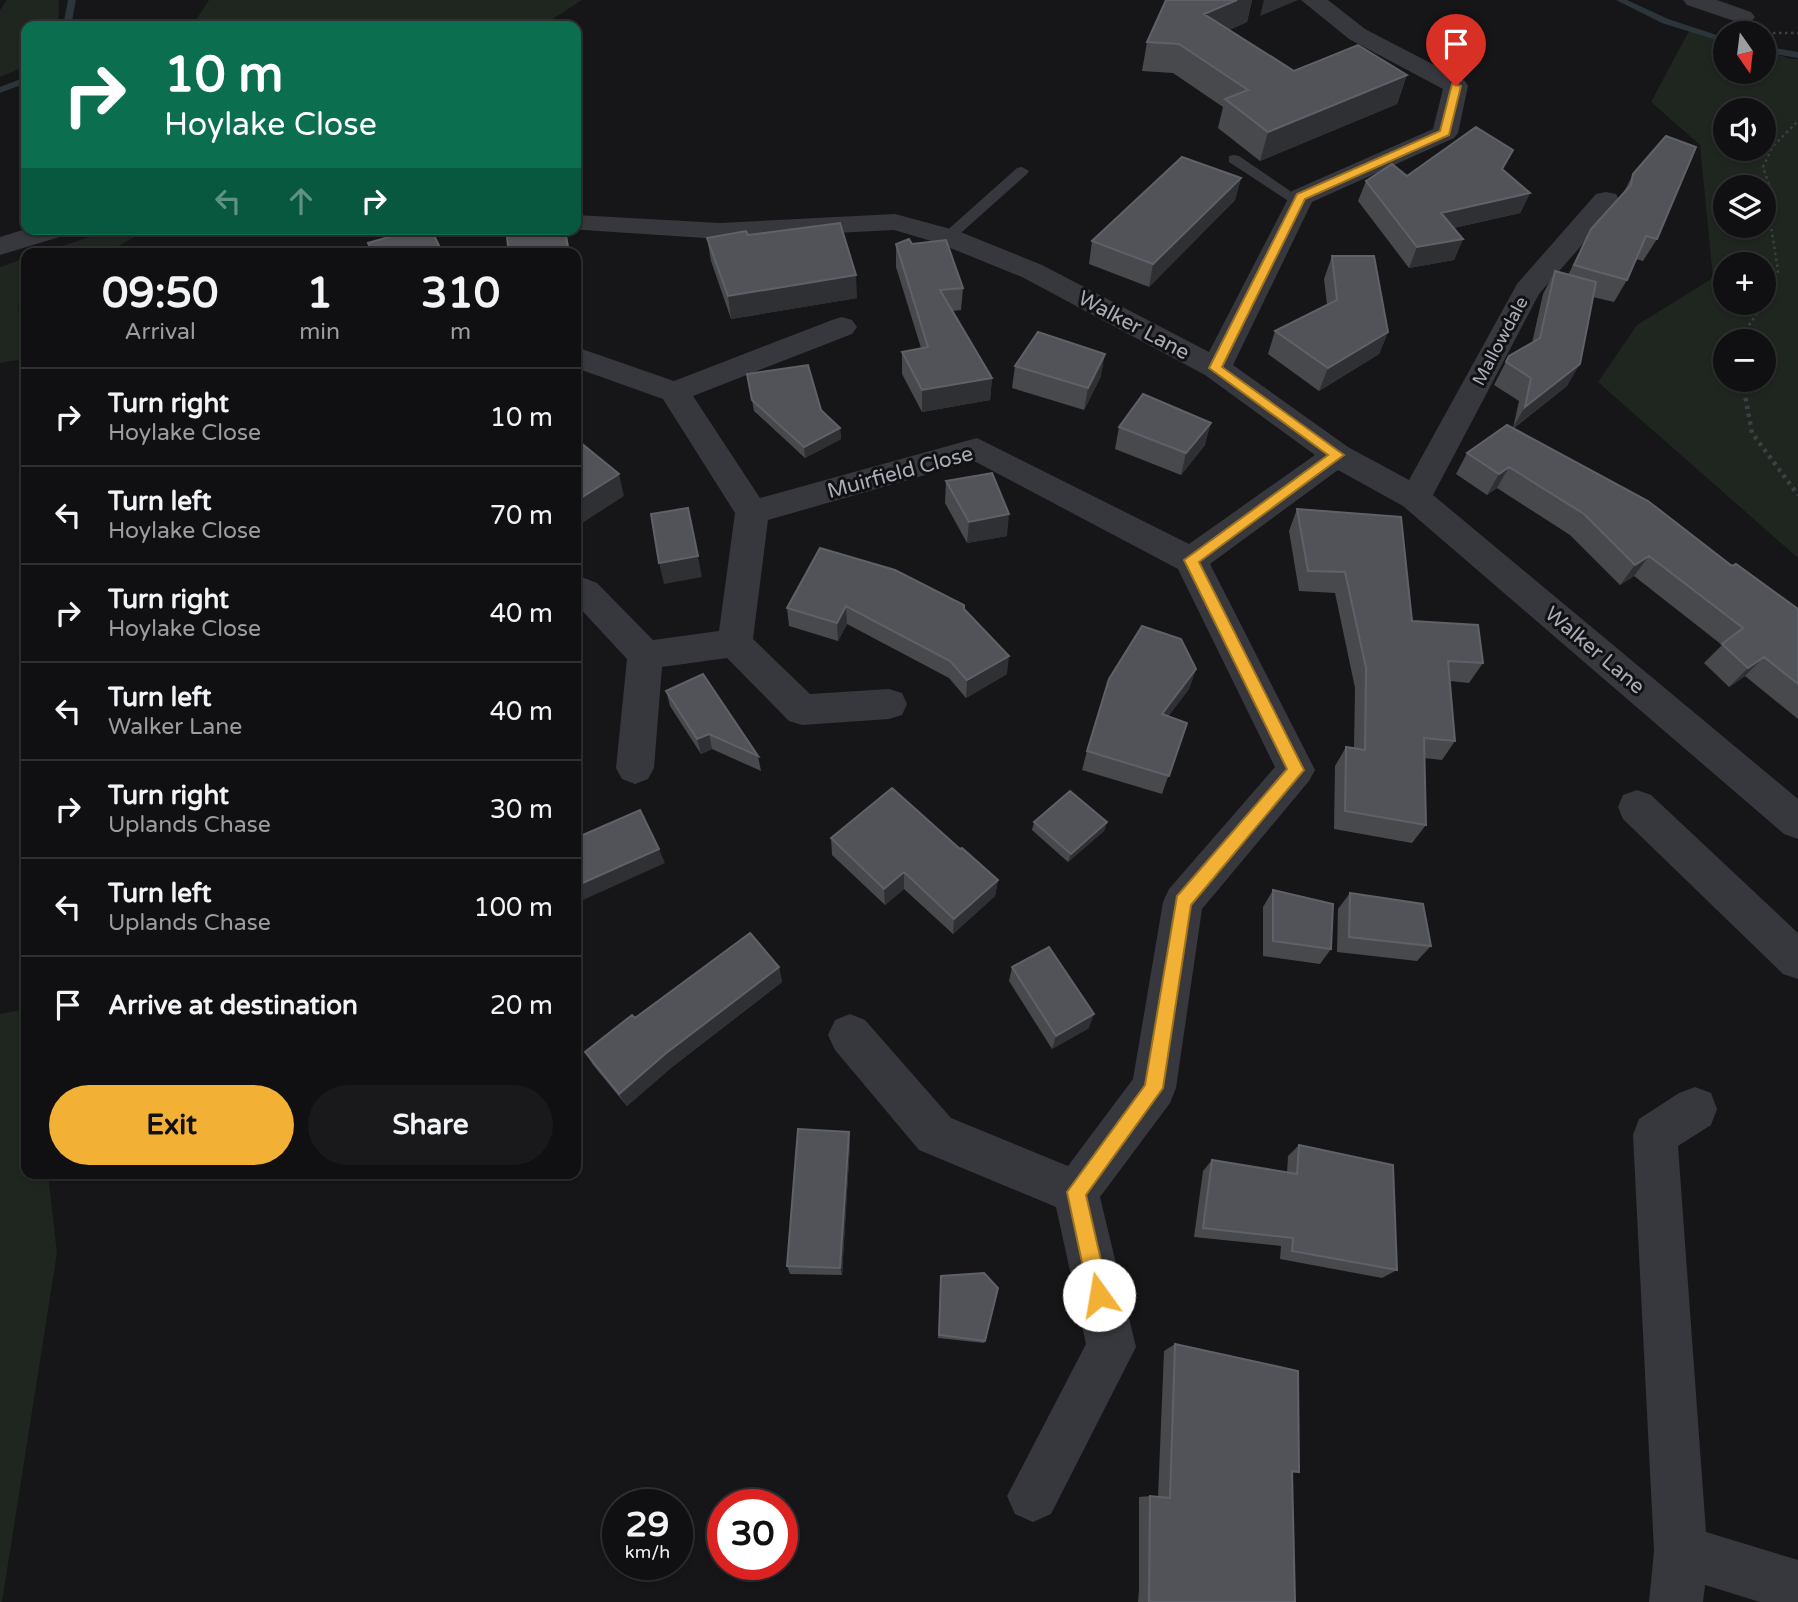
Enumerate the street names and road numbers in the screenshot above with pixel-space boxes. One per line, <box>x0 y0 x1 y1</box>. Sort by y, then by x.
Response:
street label: Walker Lane <box>1074 286 1194 365</box>
street label: Mallowdale <box>1467 293 1533 389</box>
street label: Muirfield Close <box>825 441 976 504</box>
street label: Walker Lane <box>1540 601 1650 699</box>

